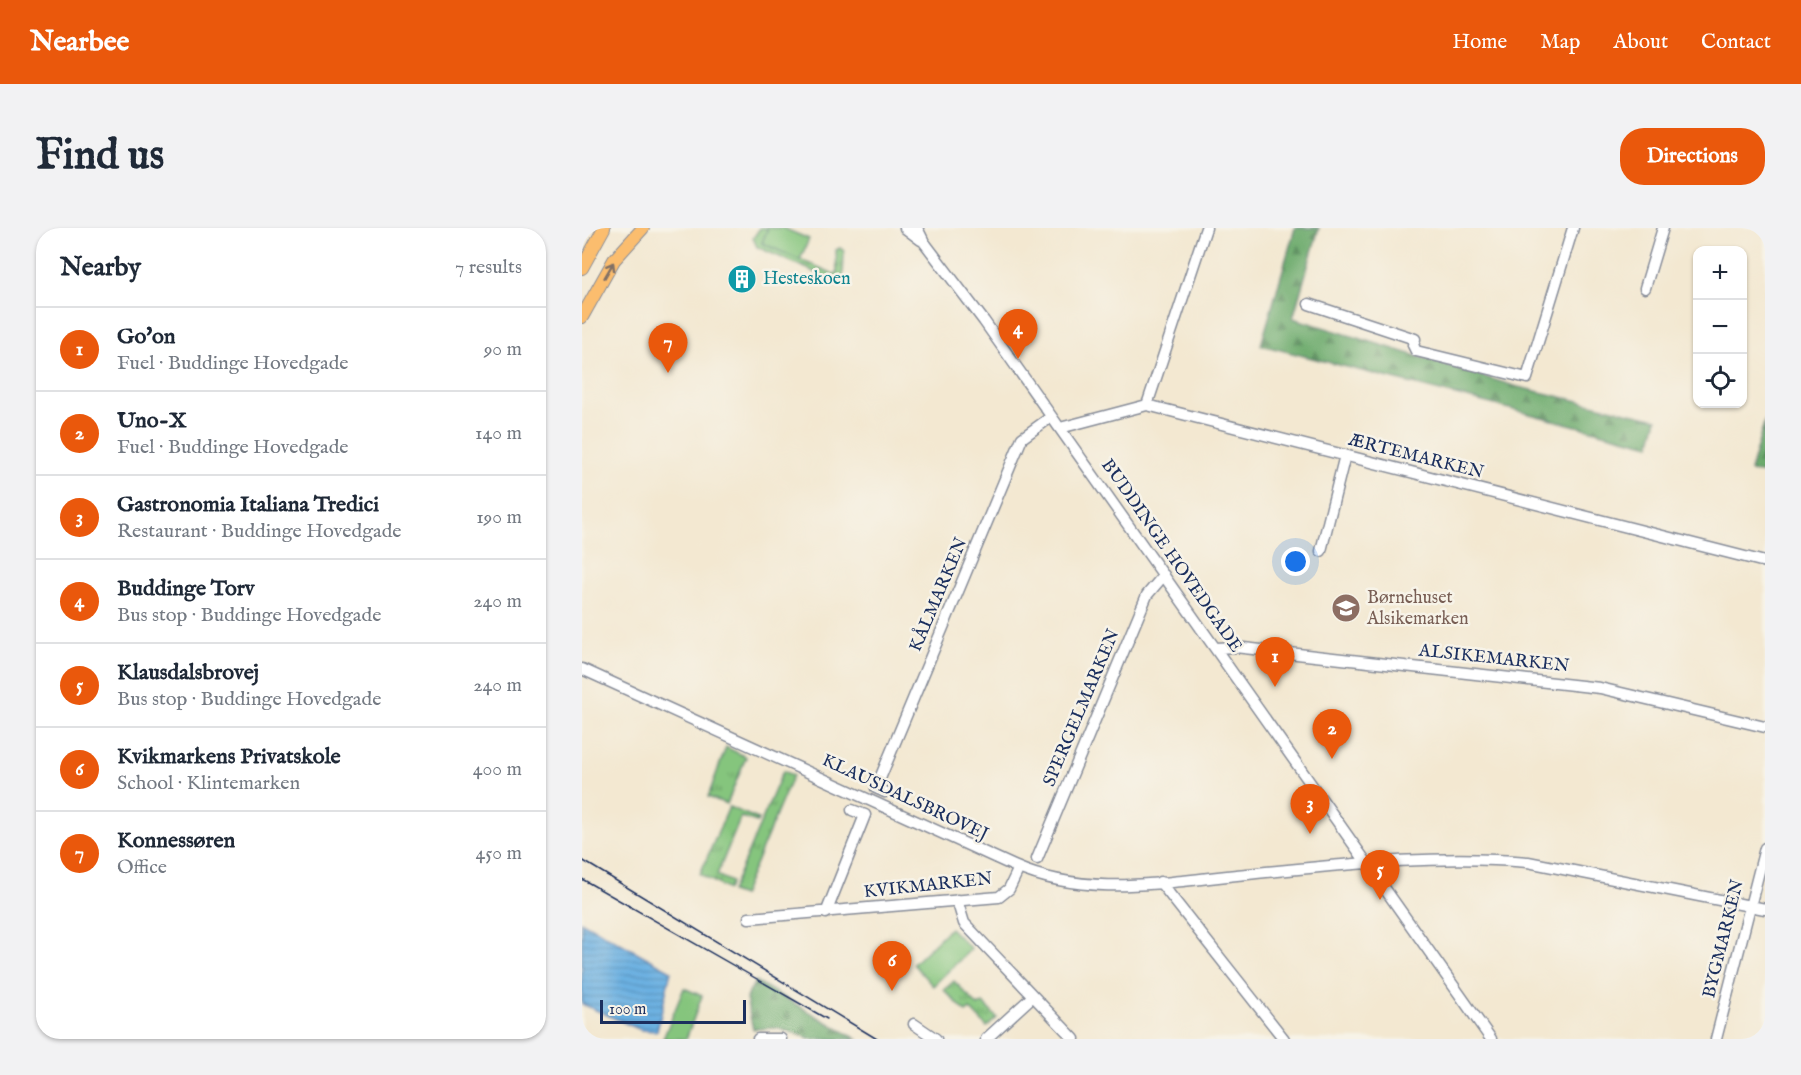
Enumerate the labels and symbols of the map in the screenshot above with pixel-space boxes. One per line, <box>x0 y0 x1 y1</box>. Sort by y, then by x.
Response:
one-way arrow <box>603 261 615 278</box>
building icon: Hesteskoen <box>726 263 758 295</box>
place label: Hesteskoen <box>763 268 851 291</box>
pin: 4 <box>998 310 1038 359</box>
pin: 7 <box>648 324 688 373</box>
street label: ÆRTEMARKEN <box>1345 429 1486 485</box>
street label: BUDDINGE HOVEDGADE <box>1095 455 1247 657</box>
street label: KÅLMARKEN <box>903 533 974 656</box>
your location <box>1281 547 1310 576</box>
place label: Børnehuset Alsikemarken <box>1366 587 1469 631</box>
school or university icon: Børnehuset Alsikemarken <box>1330 592 1362 624</box>
street label: SPERGELMARKEN <box>1038 625 1126 790</box>
pin: 1 <box>1256 638 1294 687</box>
street label: ALSIKEMARKEN <box>1417 640 1571 678</box>
pin: 2 <box>1312 710 1352 759</box>
street label: KLAUSDALSBROVEJ <box>818 749 992 847</box>
pin: 3 <box>1290 784 1330 834</box>
pin: 5 <box>1360 850 1400 900</box>
street label: KVIKMARKEN <box>863 868 994 904</box>
street label: BYGMARKEN <box>1698 877 1750 1001</box>
pin: 6 <box>872 942 912 991</box>
scale bar <box>600 997 746 1024</box>

